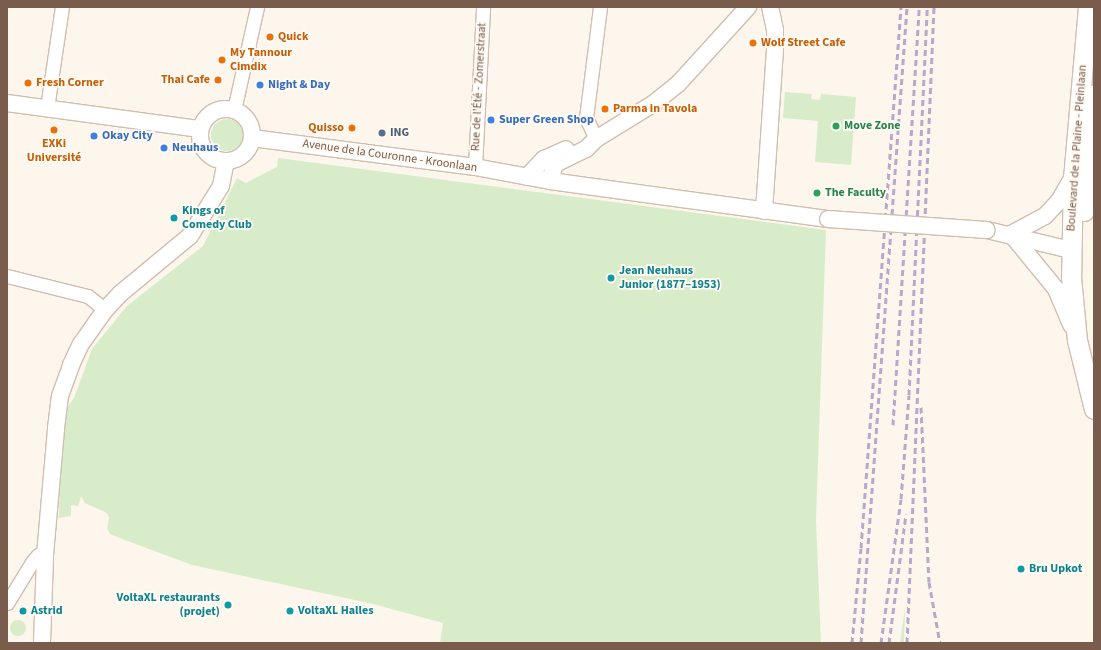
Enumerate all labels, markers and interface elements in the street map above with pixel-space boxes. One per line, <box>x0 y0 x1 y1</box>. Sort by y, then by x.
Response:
street label: Rue de l'Été - Zomerstraat <box>468 22 490 152</box>
place label: Quick <box>278 30 309 44</box>
marker: Quick <box>265 32 275 42</box>
place label: Wolf Street Cafe <box>761 36 846 50</box>
marker: Wolf Street Cafe <box>748 38 758 48</box>
place label: My Tannour Cimdix <box>230 46 292 74</box>
marker: My Tannour Cimdix <box>217 55 227 65</box>
street label: Boulevard de la Plaine - Pleinlaan <box>1064 64 1090 232</box>
place label: Thai Cafe <box>161 73 210 87</box>
marker: Thai Cafe <box>213 75 223 85</box>
place label: Fresh Corner <box>36 76 104 90</box>
marker: Fresh Corner <box>23 78 33 88</box>
place label: Night & Day <box>268 78 330 92</box>
marker: Night & Day <box>255 80 265 90</box>
place label: Parma in Tavola <box>613 102 697 116</box>
marker: Parma in Tavola <box>600 104 610 114</box>
place label: Super Green Shop <box>499 113 594 127</box>
marker: Super Green Shop <box>486 115 496 125</box>
place label: Move Zone <box>844 119 901 133</box>
place label: Quisso <box>308 121 344 135</box>
marker: Move Zone <box>831 121 841 131</box>
marker: Quisso <box>347 123 357 133</box>
marker: EXKi Université <box>49 125 59 135</box>
place label: ING <box>390 126 409 140</box>
marker: ING <box>377 128 387 138</box>
place label: Okay City <box>102 129 153 143</box>
marker: Okay City <box>89 131 99 141</box>
place label: EXKi Université <box>27 137 81 165</box>
street label: Avenue de la Couronne - Kroonlaan <box>302 137 478 175</box>
place label: Neuhaus <box>172 141 218 155</box>
marker: Neuhaus <box>159 143 169 153</box>
place label: The Faculty <box>825 186 886 200</box>
marker: The Faculty <box>812 188 822 198</box>
place label: Kings of Comedy Club <box>182 204 252 232</box>
marker: Kings of Comedy Club <box>169 213 179 223</box>
place label: Jean Neuhaus Junior (1877–1953) <box>619 264 721 292</box>
marker: Jean Neuhaus Junior (1877–1953) <box>606 273 616 283</box>
place label: Bru Upkot <box>1029 562 1082 576</box>
marker: Bru Upkot <box>1016 564 1026 574</box>
place label: VoltaXL restaurants (projet) <box>117 591 220 619</box>
marker: VoltaXL restaurants (projet) <box>223 600 233 610</box>
place label: Astrid <box>31 604 63 618</box>
place label: VoltaXL Halles <box>298 604 373 618</box>
marker: Astrid <box>18 606 28 616</box>
marker: VoltaXL Halles <box>285 606 295 616</box>

